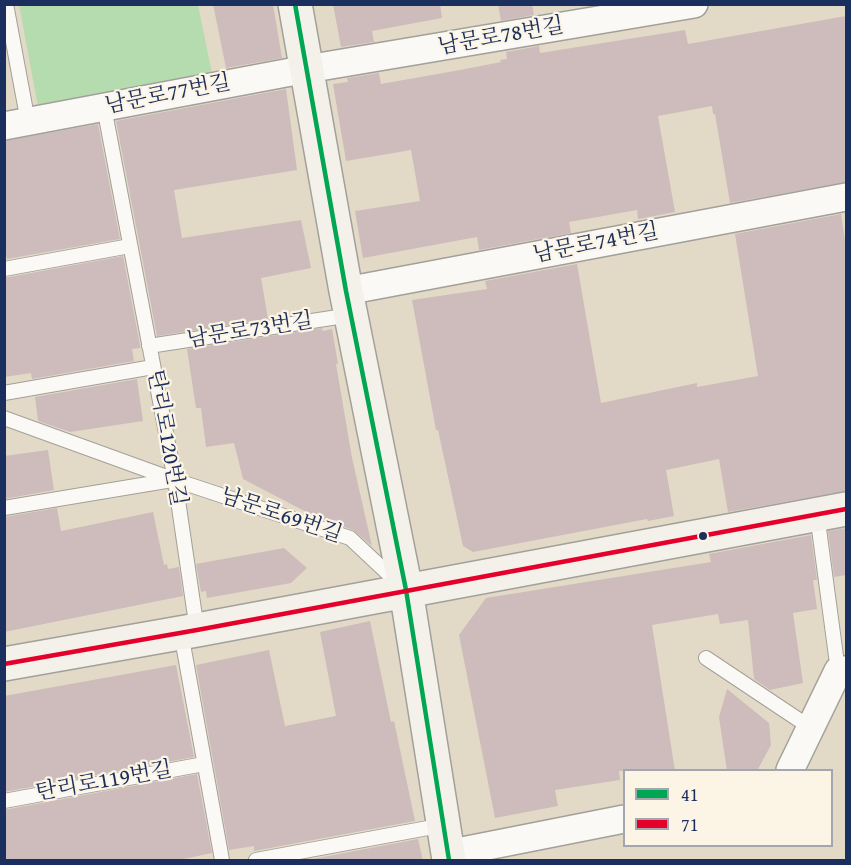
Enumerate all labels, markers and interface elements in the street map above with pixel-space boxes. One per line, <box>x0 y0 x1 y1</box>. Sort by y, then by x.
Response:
street label: 남문로78번길 <box>436 13 566 61</box>
street label: 남문로77번길 <box>103 70 233 120</box>
street label: 남문로74번길 <box>531 219 661 269</box>
street label: 남문로73번길 <box>185 308 315 354</box>
street label: 탄리로120번길 <box>141 368 191 508</box>
street label: 남문로69번길 <box>216 483 346 549</box>
unlabelled marker <box>697 530 709 542</box>
street label: 탄리로119번길 <box>34 757 174 807</box>
legend <box>623 769 833 847</box>
text: 41 <box>681 781 698 808</box>
text: 71 <box>681 811 698 838</box>

